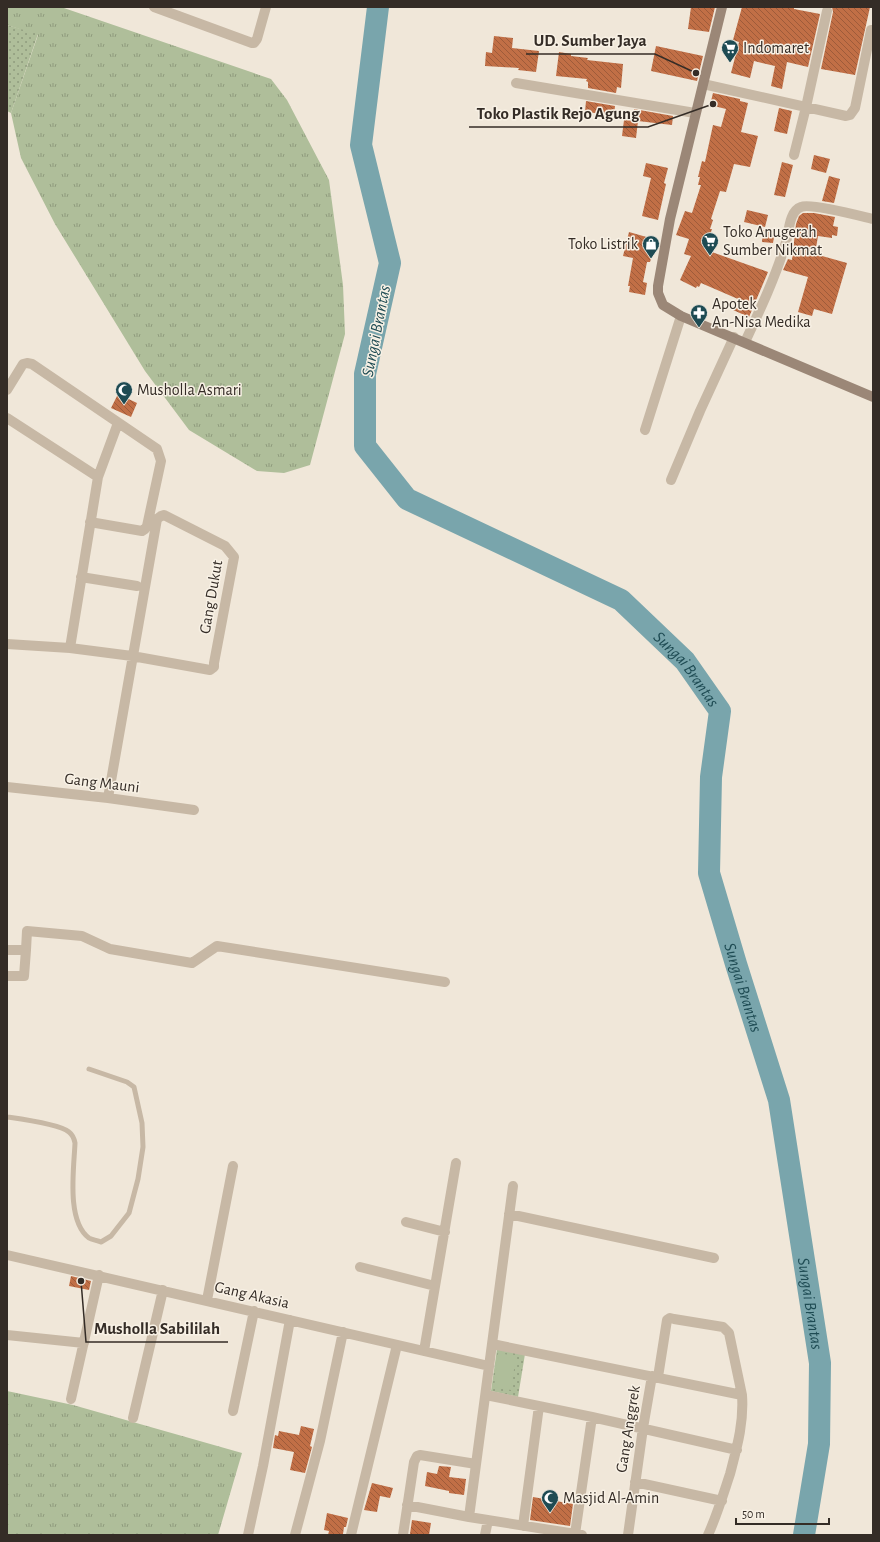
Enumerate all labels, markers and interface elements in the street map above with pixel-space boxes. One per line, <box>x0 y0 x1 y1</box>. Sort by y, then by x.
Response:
callout: UD. Sumber Jaya <box>526 25 655 54</box>
text: UD. Sumber Jaya <box>533 32 647 50</box>
supermarket icon: Indomaret <box>720 38 740 63</box>
place label: Indomaret <box>743 40 809 56</box>
callout: Toko Plastik Rejo Agung <box>469 98 648 127</box>
text: Toko Plastik Rejo Agung <box>477 105 640 123</box>
place label: Toko Anugerah Sumber Nikmat <box>723 224 822 258</box>
supermarket icon: Toko Anugerah Sumber Nikmat <box>700 231 720 256</box>
shop icon: Toko Listrik <box>641 234 661 259</box>
place label: Toko Listrik <box>568 236 639 252</box>
water label: Sungai Brantas <box>359 283 393 378</box>
place label: Apotek An-Nisa Medika <box>712 296 811 330</box>
pharmacy icon: Apotek An-Nisa Medika <box>689 303 709 328</box>
mosque icon: Musholla Asmari <box>114 380 134 405</box>
place label: Musholla Asmari <box>137 382 242 398</box>
street label: Gang Dukut <box>197 559 225 635</box>
water label: Sungai Brantas <box>651 628 723 710</box>
street label: Gang Mauni <box>64 770 140 796</box>
water label: Sungai Brantas <box>722 941 766 1035</box>
water label: Sungai Brantas <box>795 1256 826 1351</box>
street label: Gang Akasia <box>213 1279 291 1311</box>
callout: Musholla Sabililah <box>86 1313 228 1342</box>
text: Musholla Sabililah <box>94 1320 220 1337</box>
street label: Gang Anggrek <box>613 1384 643 1474</box>
mosque icon: Masjid Al-Amin <box>540 1488 560 1513</box>
place label: Masjid Al-Amin <box>563 1490 659 1507</box>
scale bar <box>736 1500 829 1526</box>
text: 50 m <box>742 1508 765 1520</box>

